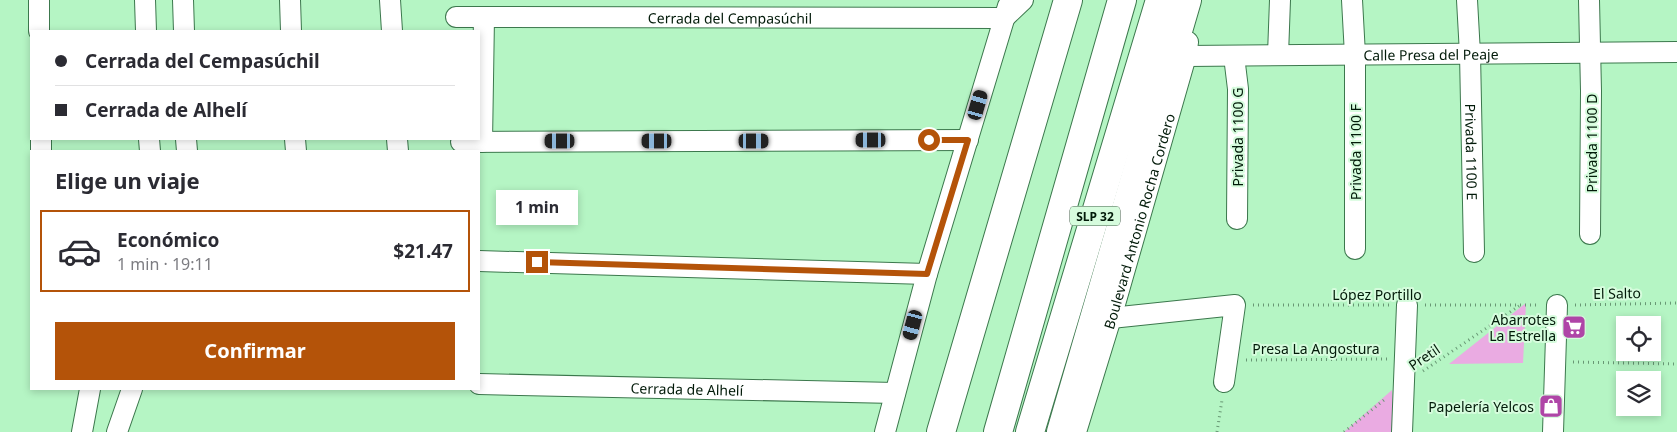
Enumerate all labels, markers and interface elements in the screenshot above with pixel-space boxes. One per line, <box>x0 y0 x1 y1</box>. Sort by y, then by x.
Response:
street label: Cerrada del Cempasúchil <box>648 8 812 27</box>
street label: Calle Presa del Peaje <box>1363 44 1499 64</box>
text: Cerrada del Cempasúchil <box>85 48 320 74</box>
street label: Privada 1100 G <box>1228 88 1247 186</box>
car <box>966 89 989 121</box>
street label: Privada 1100 D <box>1582 94 1601 192</box>
text: Cerrada de Alhelí <box>85 97 247 123</box>
street label: Privada 1100 E <box>1462 103 1482 200</box>
street label: Privada 1100 F <box>1346 104 1365 200</box>
street label: Boulevard Antonio Rocha Cordero <box>1099 111 1179 331</box>
route start <box>918 129 940 151</box>
car <box>856 133 886 148</box>
car <box>545 134 575 149</box>
car <box>642 134 672 149</box>
car <box>739 134 769 149</box>
text: Elige un viaje <box>55 165 200 195</box>
callout: 1 min <box>496 190 578 224</box>
text: 1 min <box>515 196 559 218</box>
road number: SLP 32 <box>1070 207 1120 226</box>
text: Económico <box>117 227 219 253</box>
icon: car <box>57 229 102 274</box>
text: $21.47 <box>393 238 453 264</box>
route end <box>526 251 548 273</box>
text: 1 min · 19:11 <box>117 253 213 275</box>
street label: El Salto <box>1593 283 1641 303</box>
street label: López Portillo <box>1332 285 1422 304</box>
car <box>901 309 924 341</box>
place label: Abarrotes La Estrella <box>1489 310 1556 345</box>
supermarket icon: Abarrotes La Estrella <box>1561 314 1587 340</box>
map controls <box>1616 316 1661 416</box>
button: locate <box>1616 316 1661 361</box>
button: Confirmar <box>55 322 455 380</box>
street label: Presa La Angostura <box>1252 339 1380 358</box>
street label: Pretil <box>1405 340 1443 374</box>
button: layers <box>1616 371 1661 416</box>
street label: Cerrada de Alhelí <box>630 378 744 399</box>
shop icon: Papelería Yelcos <box>1538 393 1564 419</box>
place label: Papelería Yelcos <box>1428 397 1534 416</box>

